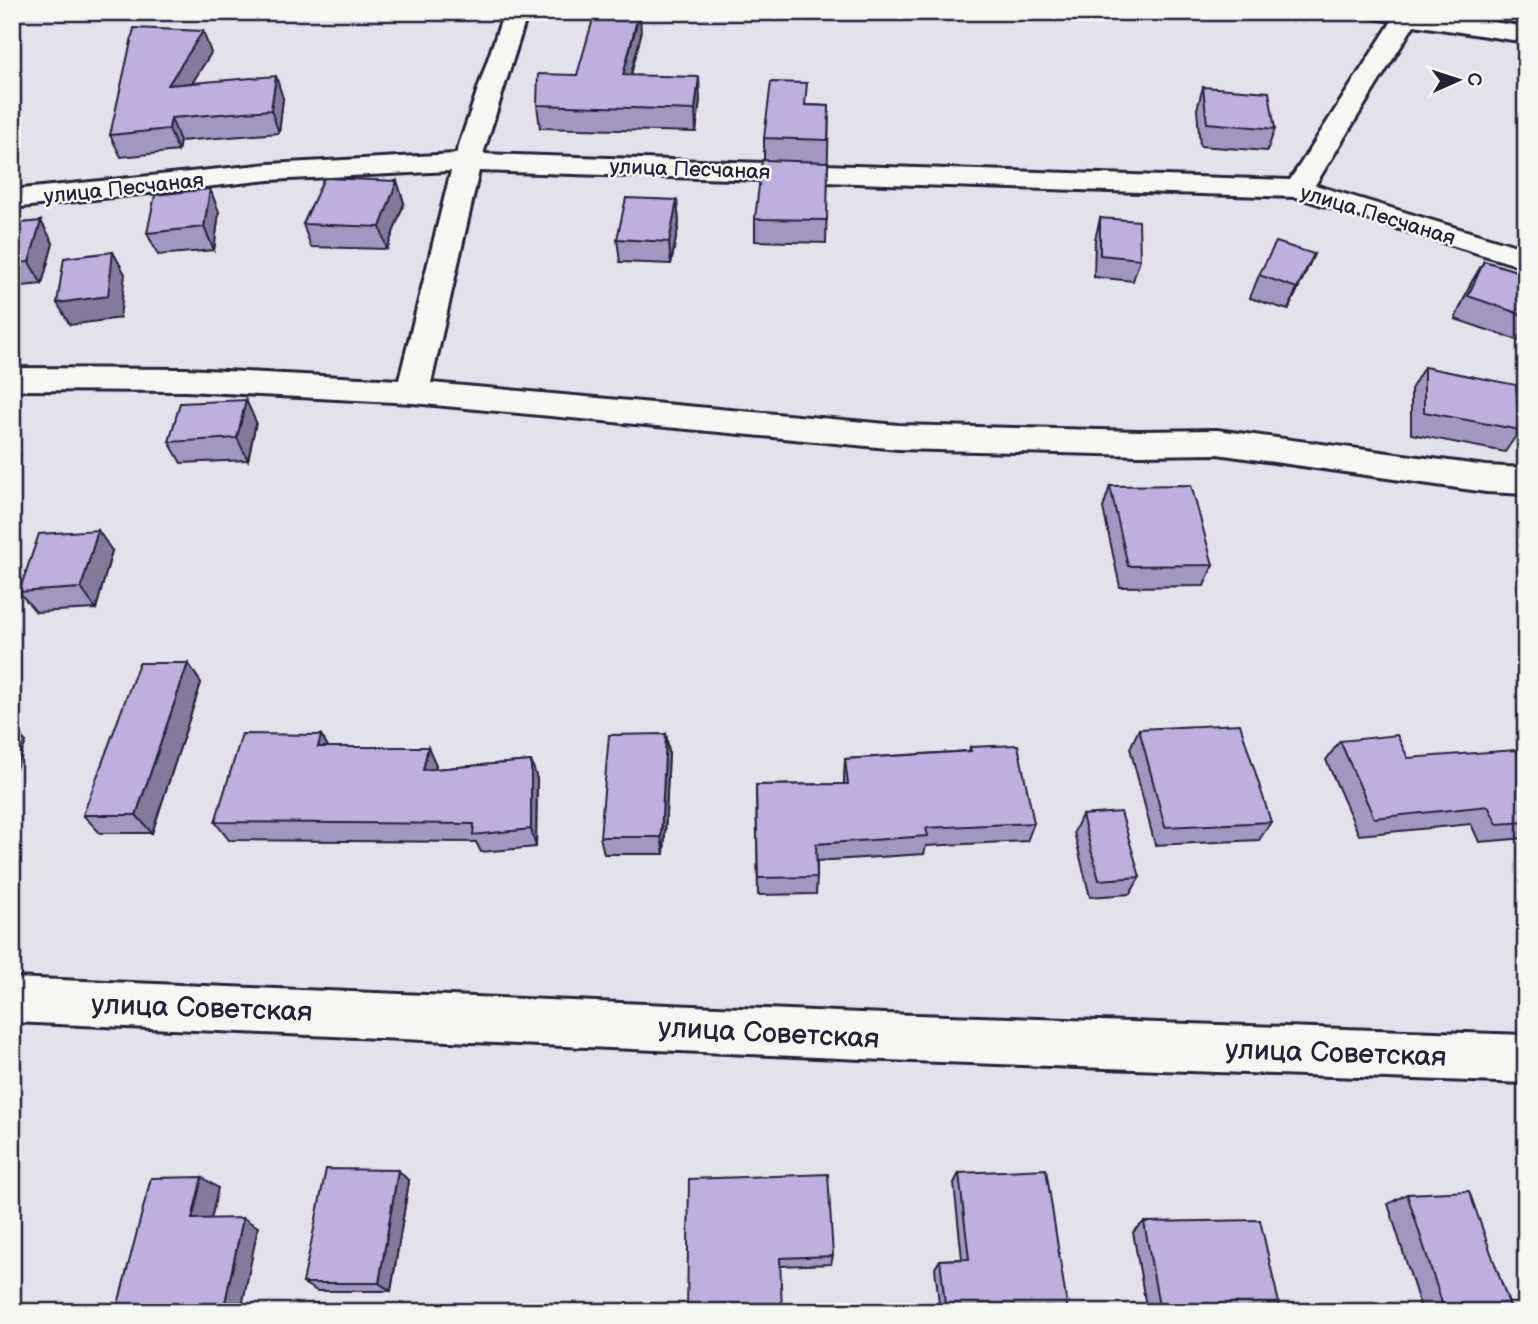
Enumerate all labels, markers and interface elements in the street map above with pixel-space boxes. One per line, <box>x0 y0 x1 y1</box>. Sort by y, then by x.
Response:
north arrow <box>1422 46 1492 116</box>
text: С <box>1462 72 1485 86</box>
street label: улица Песчаная <box>609 154 771 185</box>
street label: улица Песчаная <box>43 168 205 209</box>
street label: улица Песчаная <box>1297 180 1458 251</box>
street label: улица Советская <box>91 988 313 1029</box>
street label: улица Советская <box>657 1011 880 1056</box>
street label: улица Советская <box>1225 1033 1447 1074</box>

